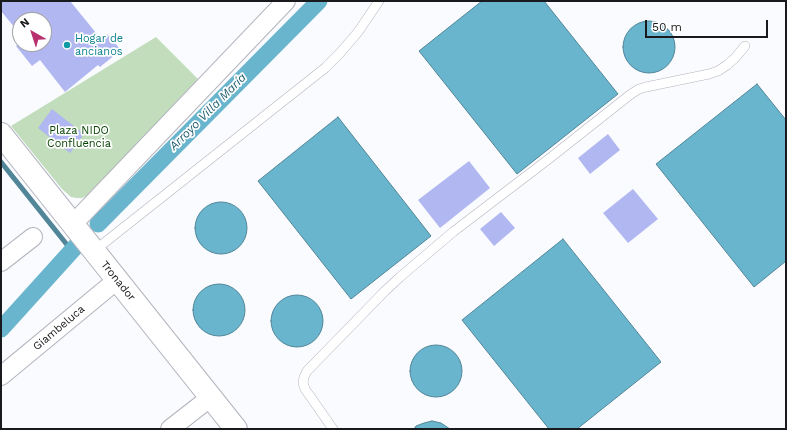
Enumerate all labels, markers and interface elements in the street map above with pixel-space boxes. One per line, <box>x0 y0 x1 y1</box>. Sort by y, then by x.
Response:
north arrow <box>12 12 52 52</box>
scale bar <box>647 12 770 38</box>
text: N <box>18 15 32 31</box>
text: 50 m <box>652 20 682 34</box>
place label: Hogar de ancianos <box>75 32 123 58</box>
marker: Hogar de ancianos <box>62 40 72 50</box>
water label: Arroyo Villa María <box>167 71 249 153</box>
park label: Plaza NIDO Confluencia <box>47 124 111 150</box>
street label: Tronador <box>98 258 138 304</box>
street label: Giambeluca <box>30 303 88 353</box>

